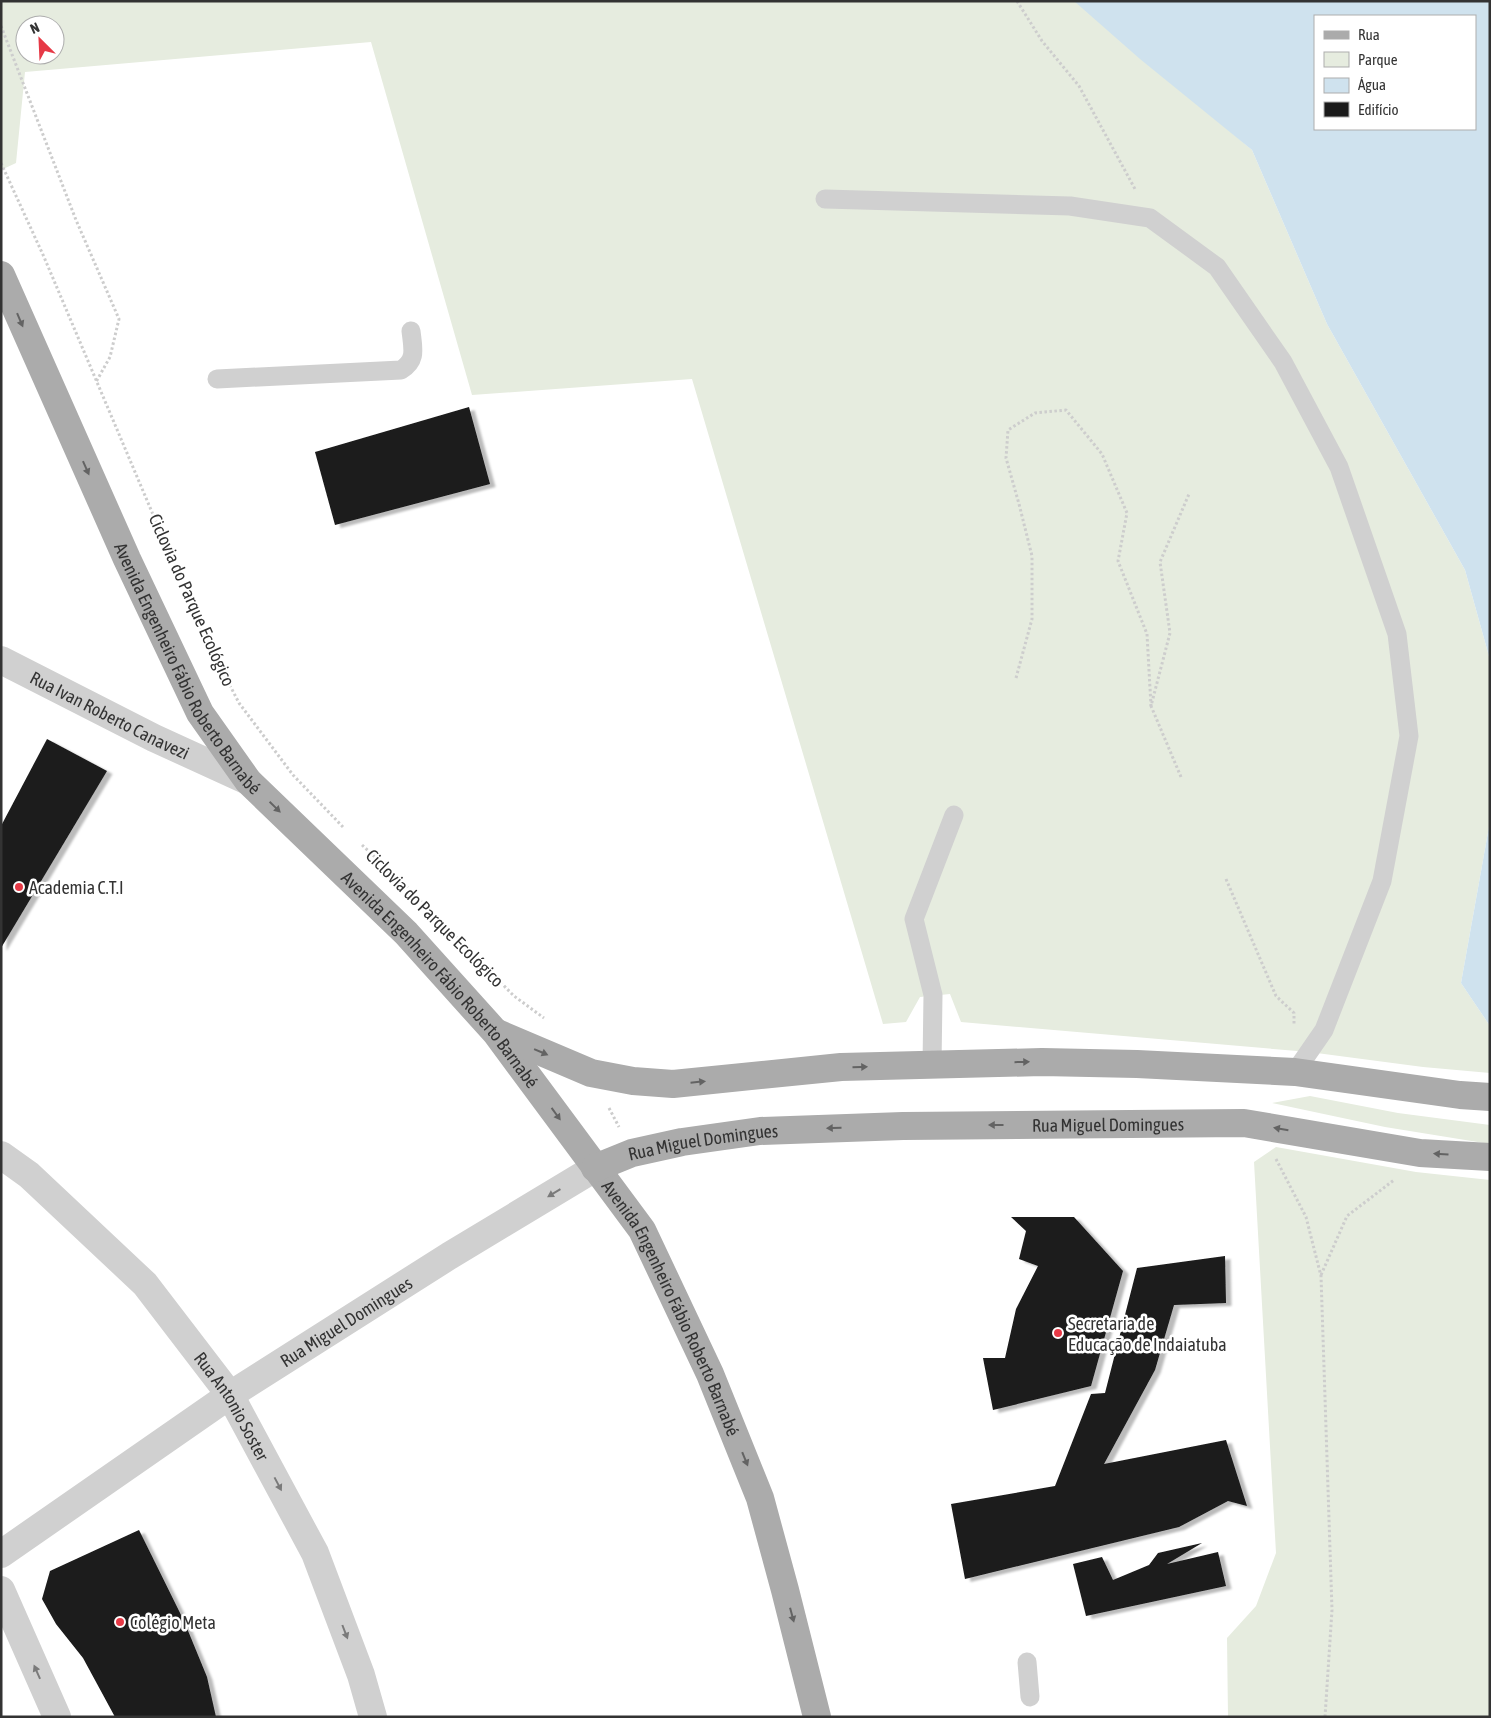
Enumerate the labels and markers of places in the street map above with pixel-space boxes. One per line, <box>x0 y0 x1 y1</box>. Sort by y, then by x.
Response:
place label: Academia C.T.I <box>29 877 124 898</box>
marker: Academia C.T.I <box>13 881 25 893</box>
place label: Secretaria de Educação de Indaiatuba <box>1068 1313 1227 1355</box>
marker: Secretaria de Educação de Indaiatuba <box>1052 1327 1064 1339</box>
place label: Colégio Meta <box>130 1612 216 1633</box>
marker: Colégio Meta <box>114 1616 126 1628</box>

